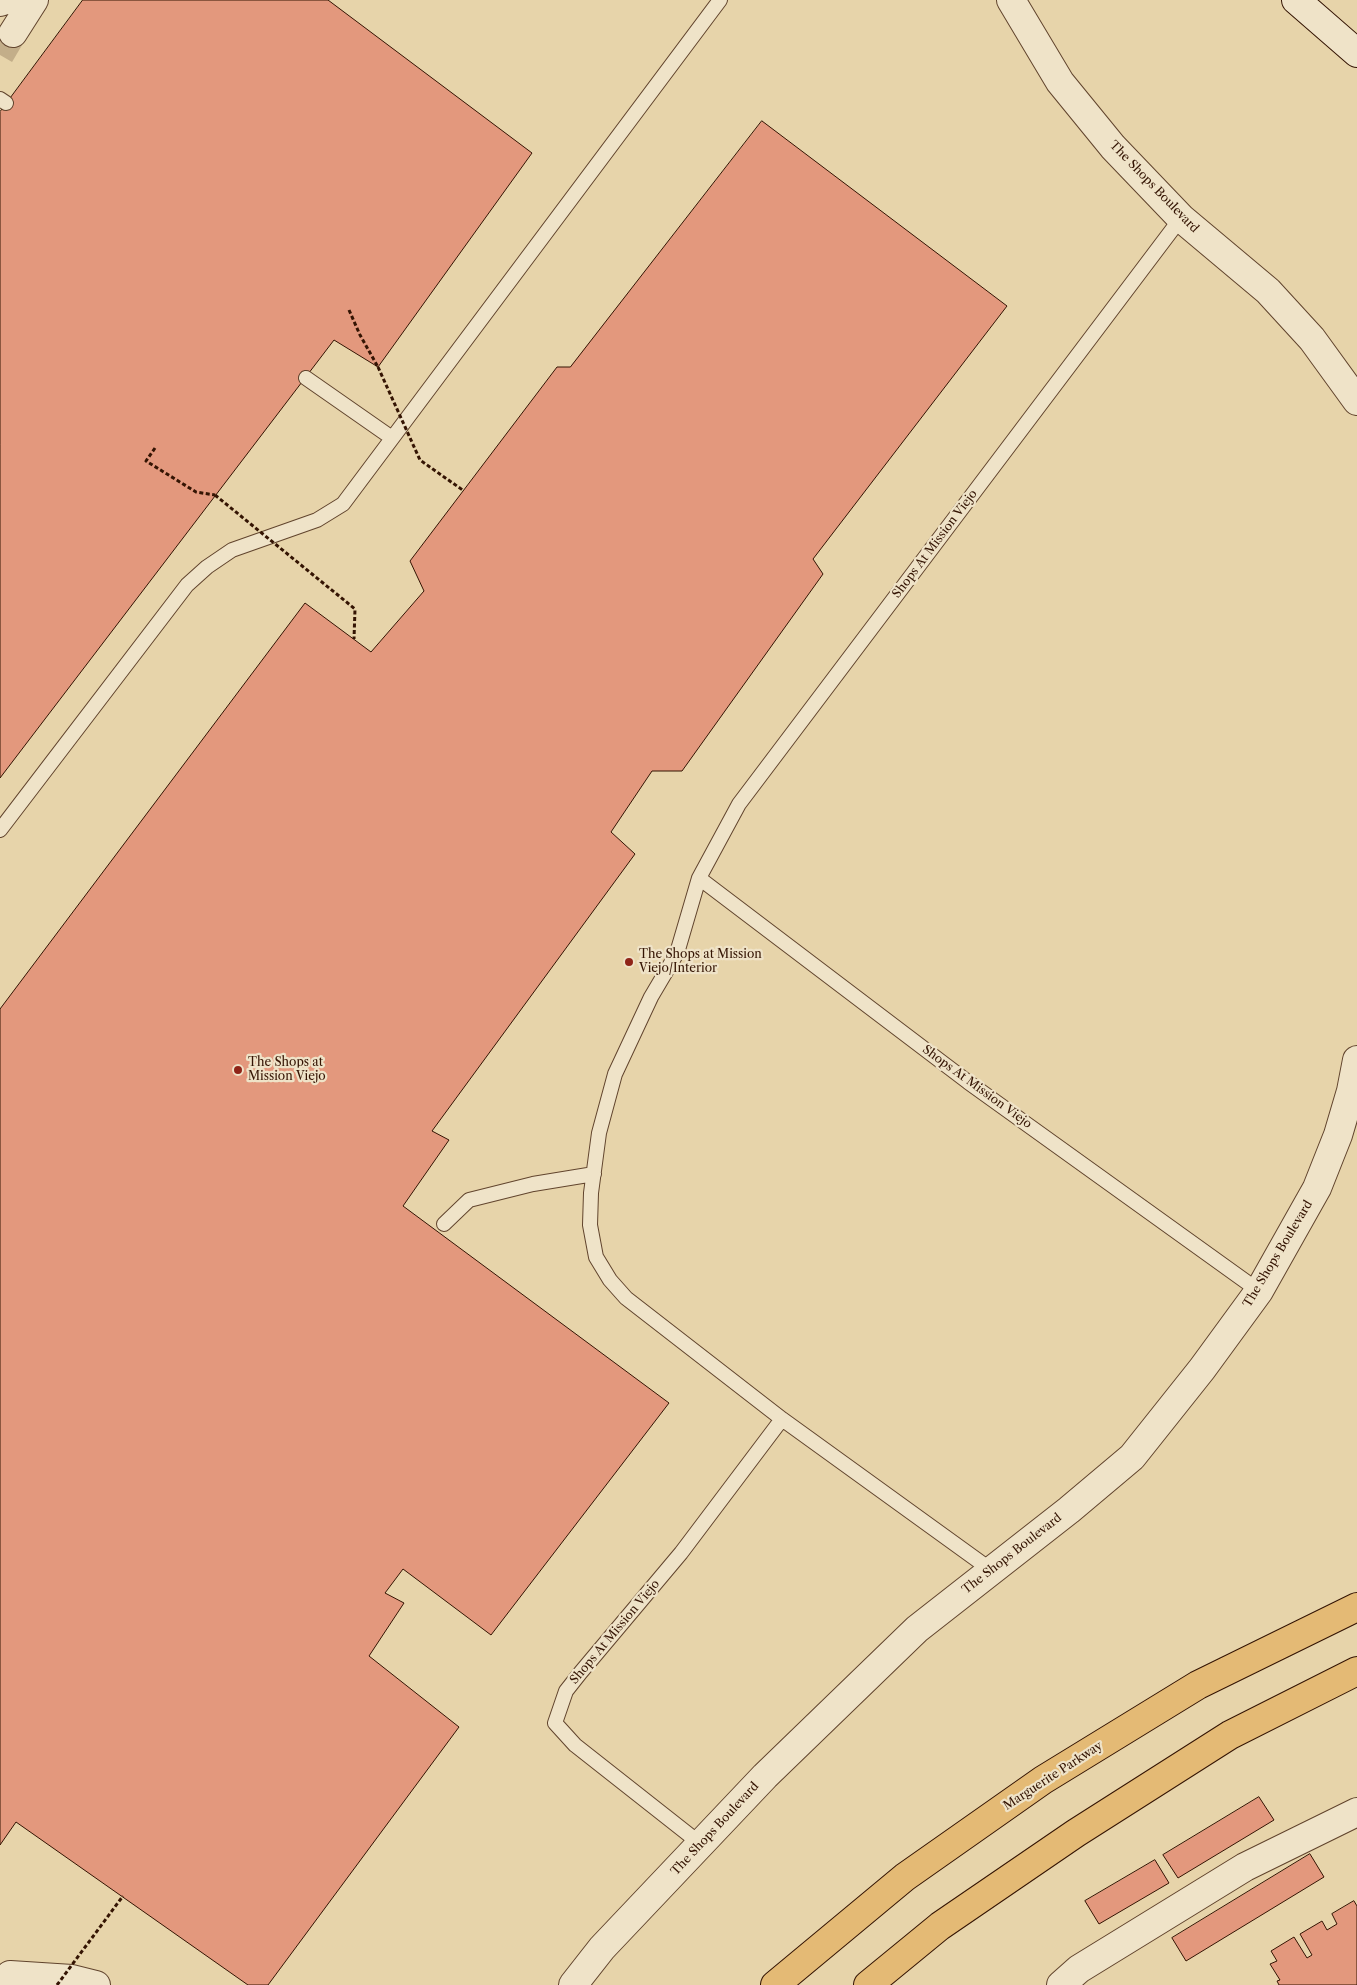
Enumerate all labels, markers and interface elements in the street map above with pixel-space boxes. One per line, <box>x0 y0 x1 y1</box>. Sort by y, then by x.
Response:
street label: The Shops Boulevard <box>1106 138 1202 236</box>
street label: Shops At Mission Viejo <box>890 487 980 601</box>
place label: The Shops at Mission Viejo/Interior <box>639 948 762 976</box>
marker: The Shops at Mission Viejo/Interior <box>623 956 635 968</box>
street label: Shops At Mission Viejo <box>919 1042 1035 1132</box>
place label: The Shops at Mission Viejo <box>248 1056 326 1084</box>
marker: The Shops at Mission Viejo <box>232 1064 244 1076</box>
street label: The Shops Boulevard <box>1240 1198 1316 1310</box>
street label: The Shops Boulevard <box>959 1511 1065 1597</box>
street label: Shops At Mission Viejo <box>567 1577 663 1687</box>
street label: Marguerite Parkway <box>1001 1739 1105 1813</box>
street label: The Shops Boulevard <box>668 1779 762 1879</box>

